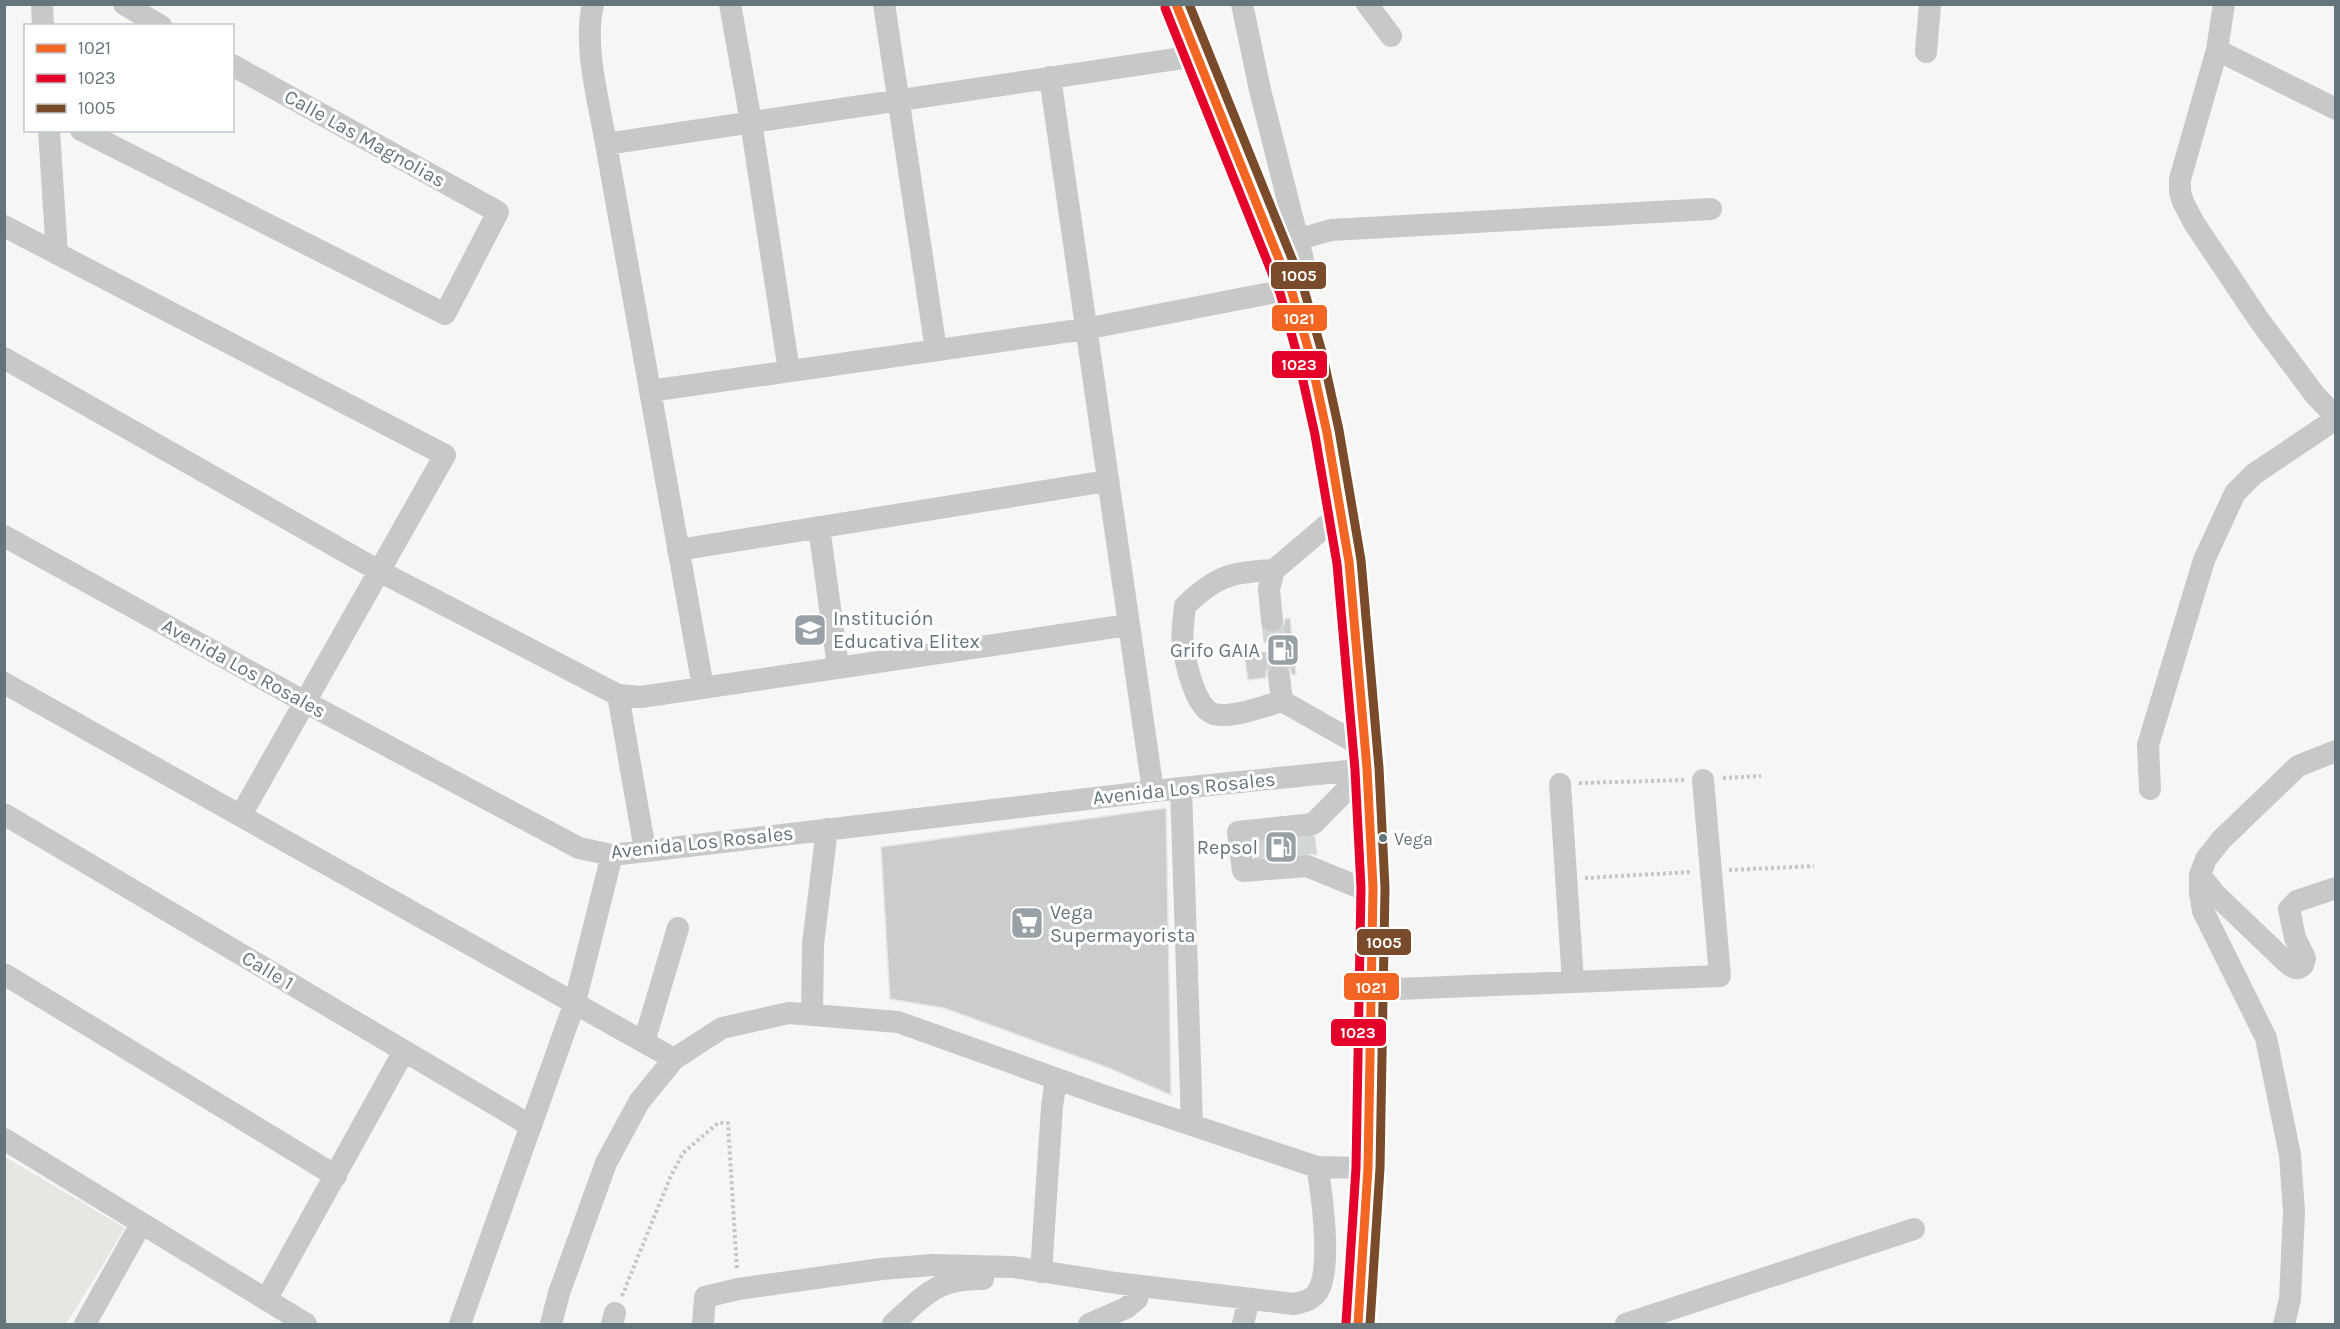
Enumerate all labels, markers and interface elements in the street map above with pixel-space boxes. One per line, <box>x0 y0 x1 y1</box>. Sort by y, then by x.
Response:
legend <box>24 24 234 132</box>
text: 1021 <box>78 37 111 59</box>
text: 1023 <box>78 67 116 89</box>
street label: Calle Las Magnolias <box>280 85 449 192</box>
text: 1005 <box>78 97 115 119</box>
line badge: 1005 <box>1270 261 1327 290</box>
text: 1005 <box>1281 266 1317 285</box>
line badge: 1021 <box>1271 304 1328 332</box>
text: 1021 <box>1283 309 1315 328</box>
line badge: 1023 <box>1271 350 1328 379</box>
text: 1023 <box>1281 355 1317 374</box>
place label: Institución Educativa Elitex <box>833 607 980 653</box>
school or university icon: Institución Educativa Elitex <box>792 612 828 648</box>
street label: Avenida Los Rosales <box>158 614 330 723</box>
fuel station icon: Grifo GAIA <box>1265 632 1301 668</box>
place label: Grifo GAIA <box>1170 639 1260 662</box>
street label: Avenida Los Rosales <box>1092 767 1277 810</box>
street label: Avenida Los Rosales <box>610 821 795 864</box>
place label: Vega <box>1394 828 1433 850</box>
fuel station icon: Repsol <box>1263 829 1299 865</box>
marker: Vega <box>1377 832 1389 844</box>
place label: Repsol <box>1197 836 1258 859</box>
place label: Vega Supermayorista <box>1050 901 1196 947</box>
supermarket icon: Vega Supermayorista <box>1009 905 1045 941</box>
line badge: 1005 <box>1356 928 1412 956</box>
text: 1005 <box>1366 933 1402 952</box>
street label: Calle 1 <box>238 946 298 995</box>
line badge: 1021 <box>1343 972 1400 1001</box>
text: 1021 <box>1355 978 1387 997</box>
line badge: 1023 <box>1330 1018 1387 1047</box>
text: 1023 <box>1340 1023 1376 1042</box>

